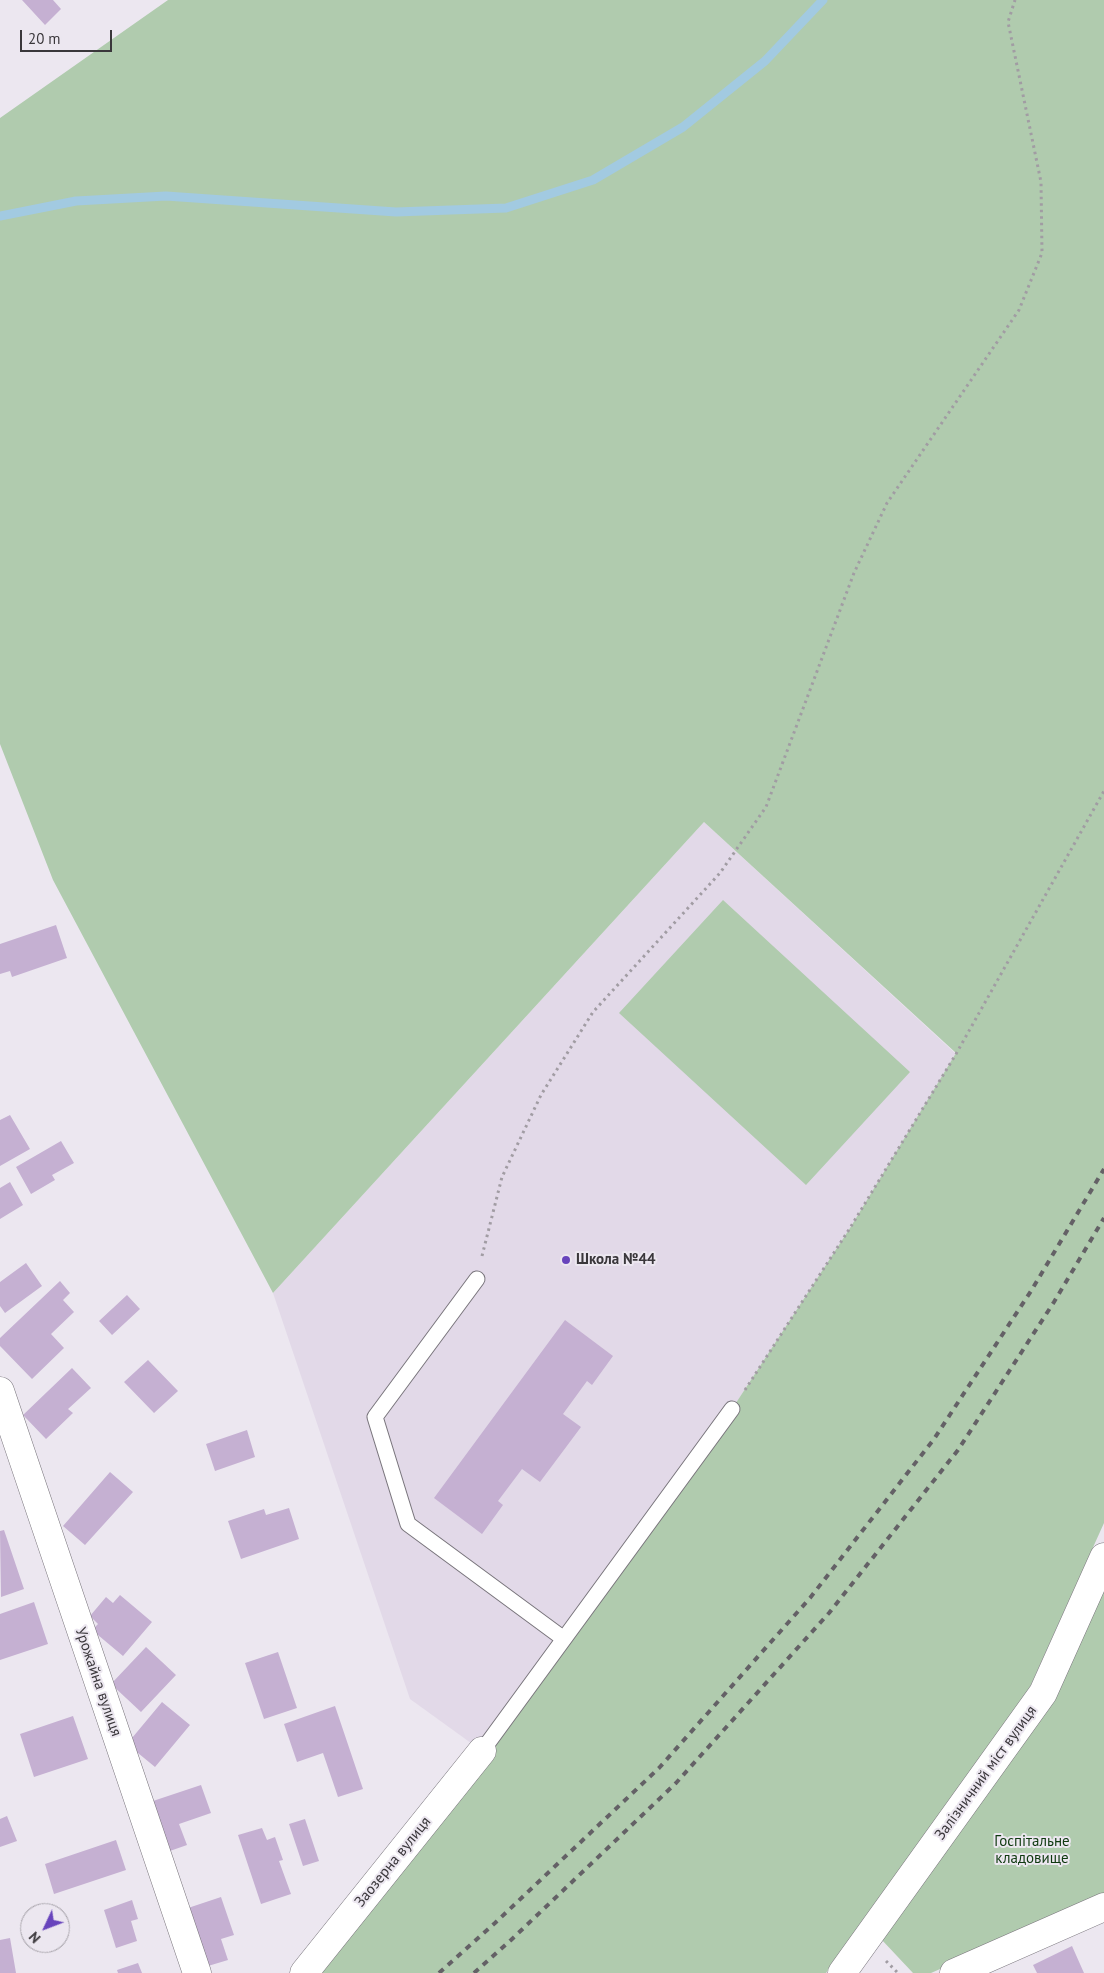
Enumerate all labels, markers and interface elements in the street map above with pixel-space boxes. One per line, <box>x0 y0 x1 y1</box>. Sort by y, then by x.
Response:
scale bar <box>22 20 115 52</box>
text: 20 m <box>28 29 61 48</box>
place label: Школа №44 <box>576 1251 655 1269</box>
marker: Школа №44 <box>560 1254 572 1266</box>
street label: Урожайна вулиця <box>71 1625 125 1739</box>
street label: Залізничний міст вулиця <box>931 1702 1041 1844</box>
street label: Заозерна вулиця <box>351 1813 435 1911</box>
park label: Госпітальне кладовище <box>994 1833 1070 1868</box>
north arrow <box>20 1903 70 1953</box>
text: N <box>25 1928 44 1947</box>

